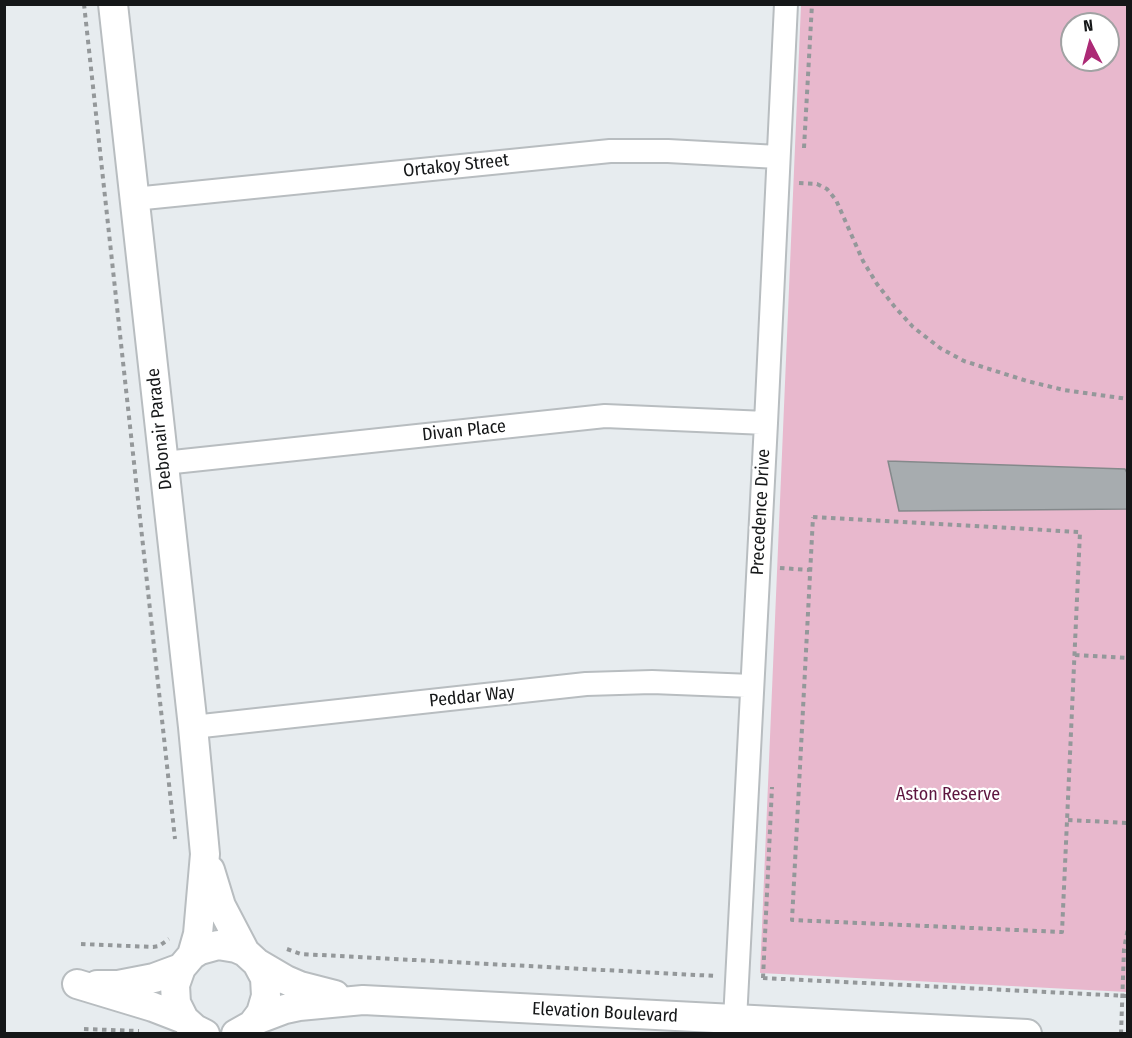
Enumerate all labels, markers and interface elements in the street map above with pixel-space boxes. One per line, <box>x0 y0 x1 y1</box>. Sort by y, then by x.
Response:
north arrow <box>1060 12 1120 72</box>
text: N <box>1083 16 1094 36</box>
street label: Ortakoy Street <box>402 150 510 182</box>
street label: Debonair Parade <box>143 367 177 491</box>
street label: Divan Place <box>421 416 507 446</box>
street label: Precedence Drive <box>747 448 775 576</box>
street label: Peddar Way <box>428 682 516 712</box>
park label: Aston Reserve <box>896 784 1000 806</box>
street label: Elevation Boulevard <box>531 998 679 1028</box>

